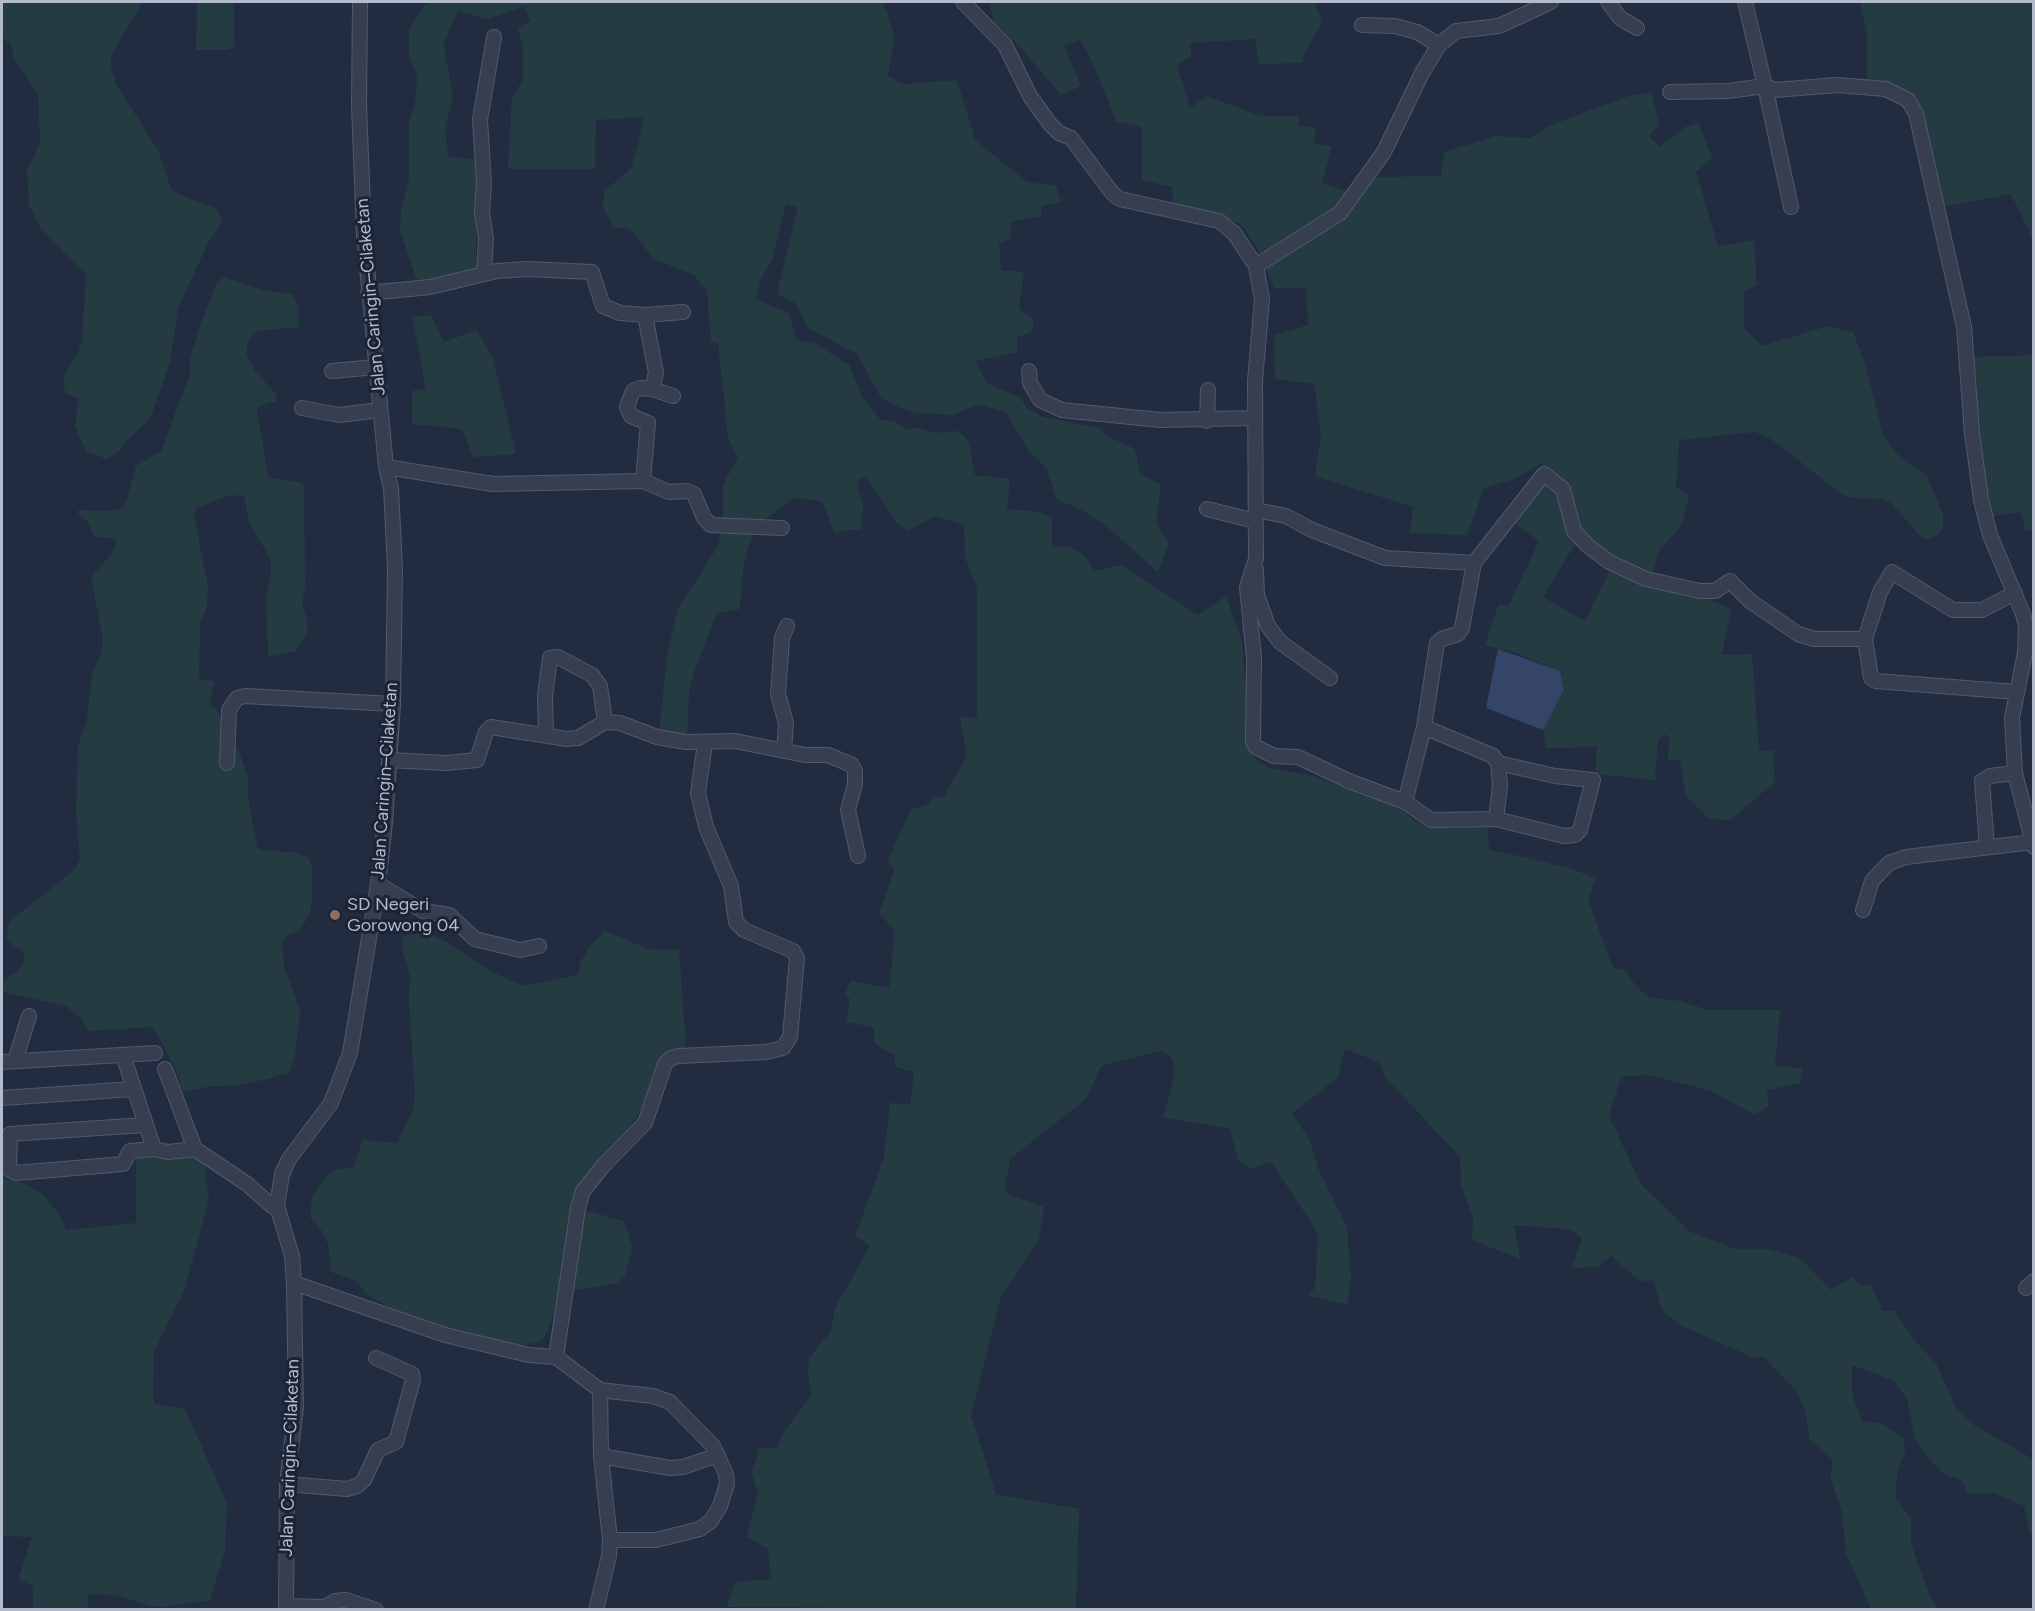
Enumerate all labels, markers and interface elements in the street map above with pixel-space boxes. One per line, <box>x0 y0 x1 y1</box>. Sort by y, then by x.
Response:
street label: Jalan Caringin–Cilaketan <box>352 198 390 396</box>
street label: Jalan Caringin–Cilaketan <box>367 682 403 880</box>
place label: SD Negeri Gorowong 04 <box>347 894 460 936</box>
marker: SD Negeri Gorowong 04 <box>328 908 342 922</box>
street label: Jalan Caringin–Cilaketan <box>276 1359 304 1557</box>

